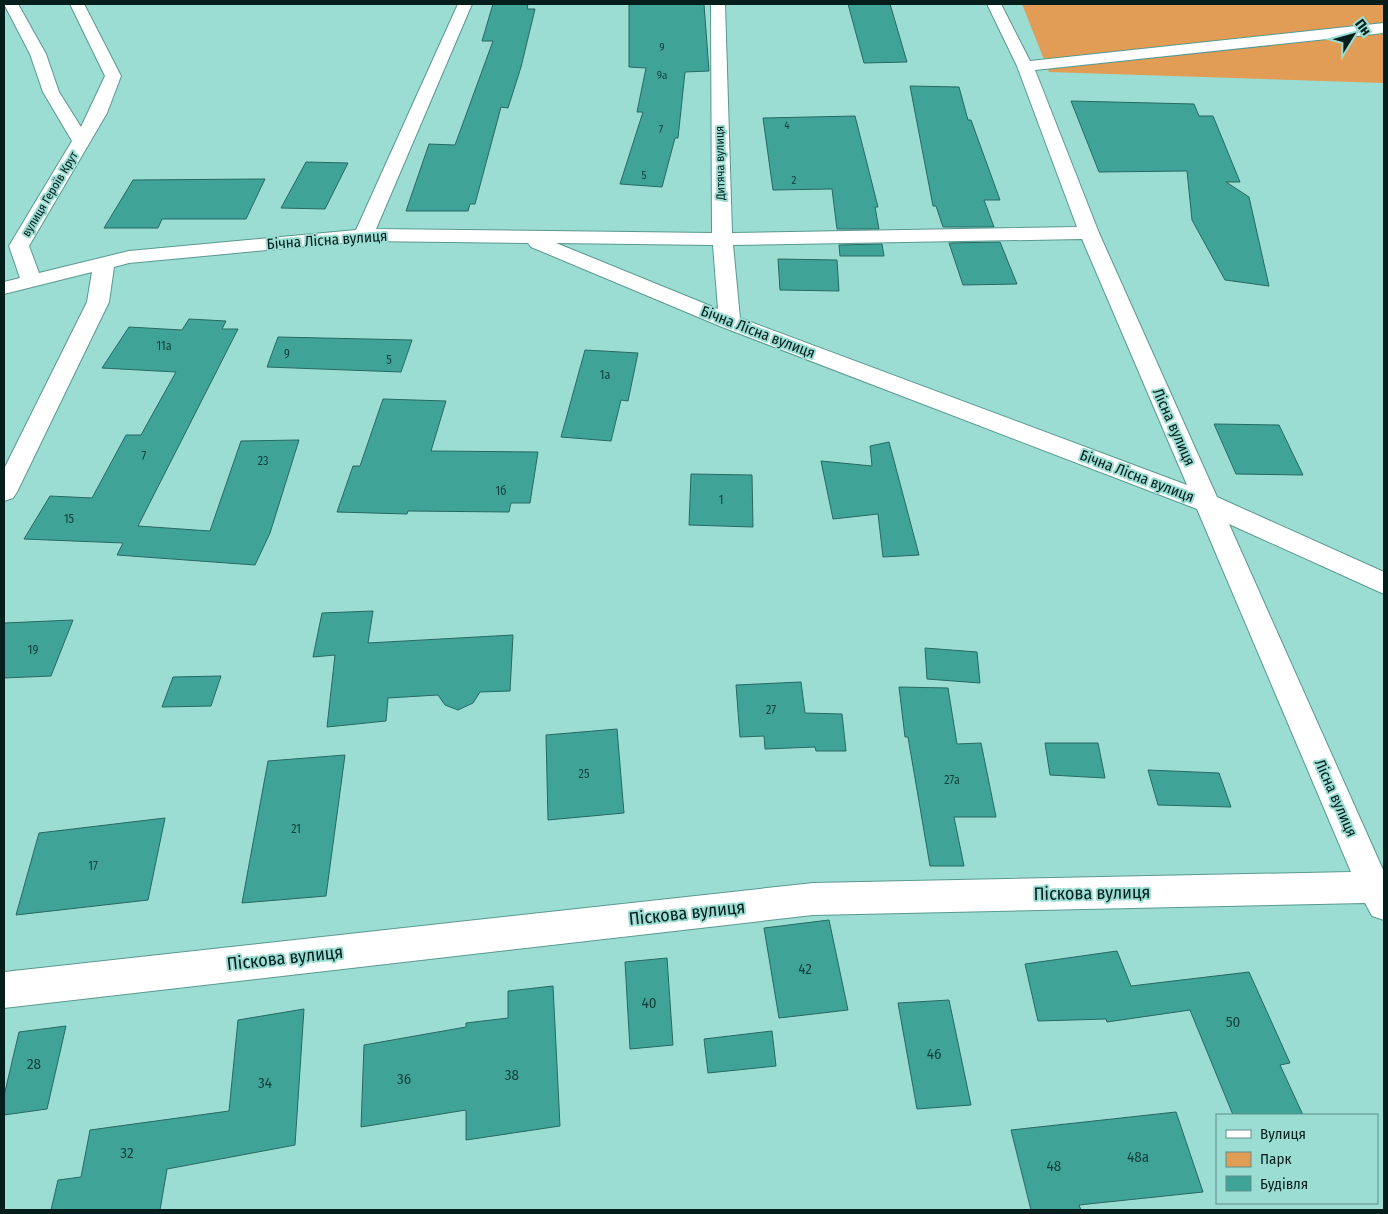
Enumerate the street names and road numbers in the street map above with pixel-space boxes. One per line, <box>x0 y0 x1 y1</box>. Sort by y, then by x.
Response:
street label: Дитяча вулиця <box>712 126 728 201</box>
street label: вулиця Героїв Крут <box>19 149 81 239</box>
street label: Бічна Лісна вулиця <box>266 227 388 253</box>
street label: Бічна Лісна вулиця <box>698 302 818 362</box>
street label: Лісна вулиця <box>1149 385 1199 469</box>
street label: Бічна Лісна вулиця <box>1077 446 1197 506</box>
street label: Лісна вулиця <box>1311 756 1361 840</box>
street label: Піскова вулиця <box>1033 881 1151 905</box>
street label: Піскова вулиця <box>628 896 746 930</box>
street label: Піскова вулиця <box>226 941 344 975</box>

